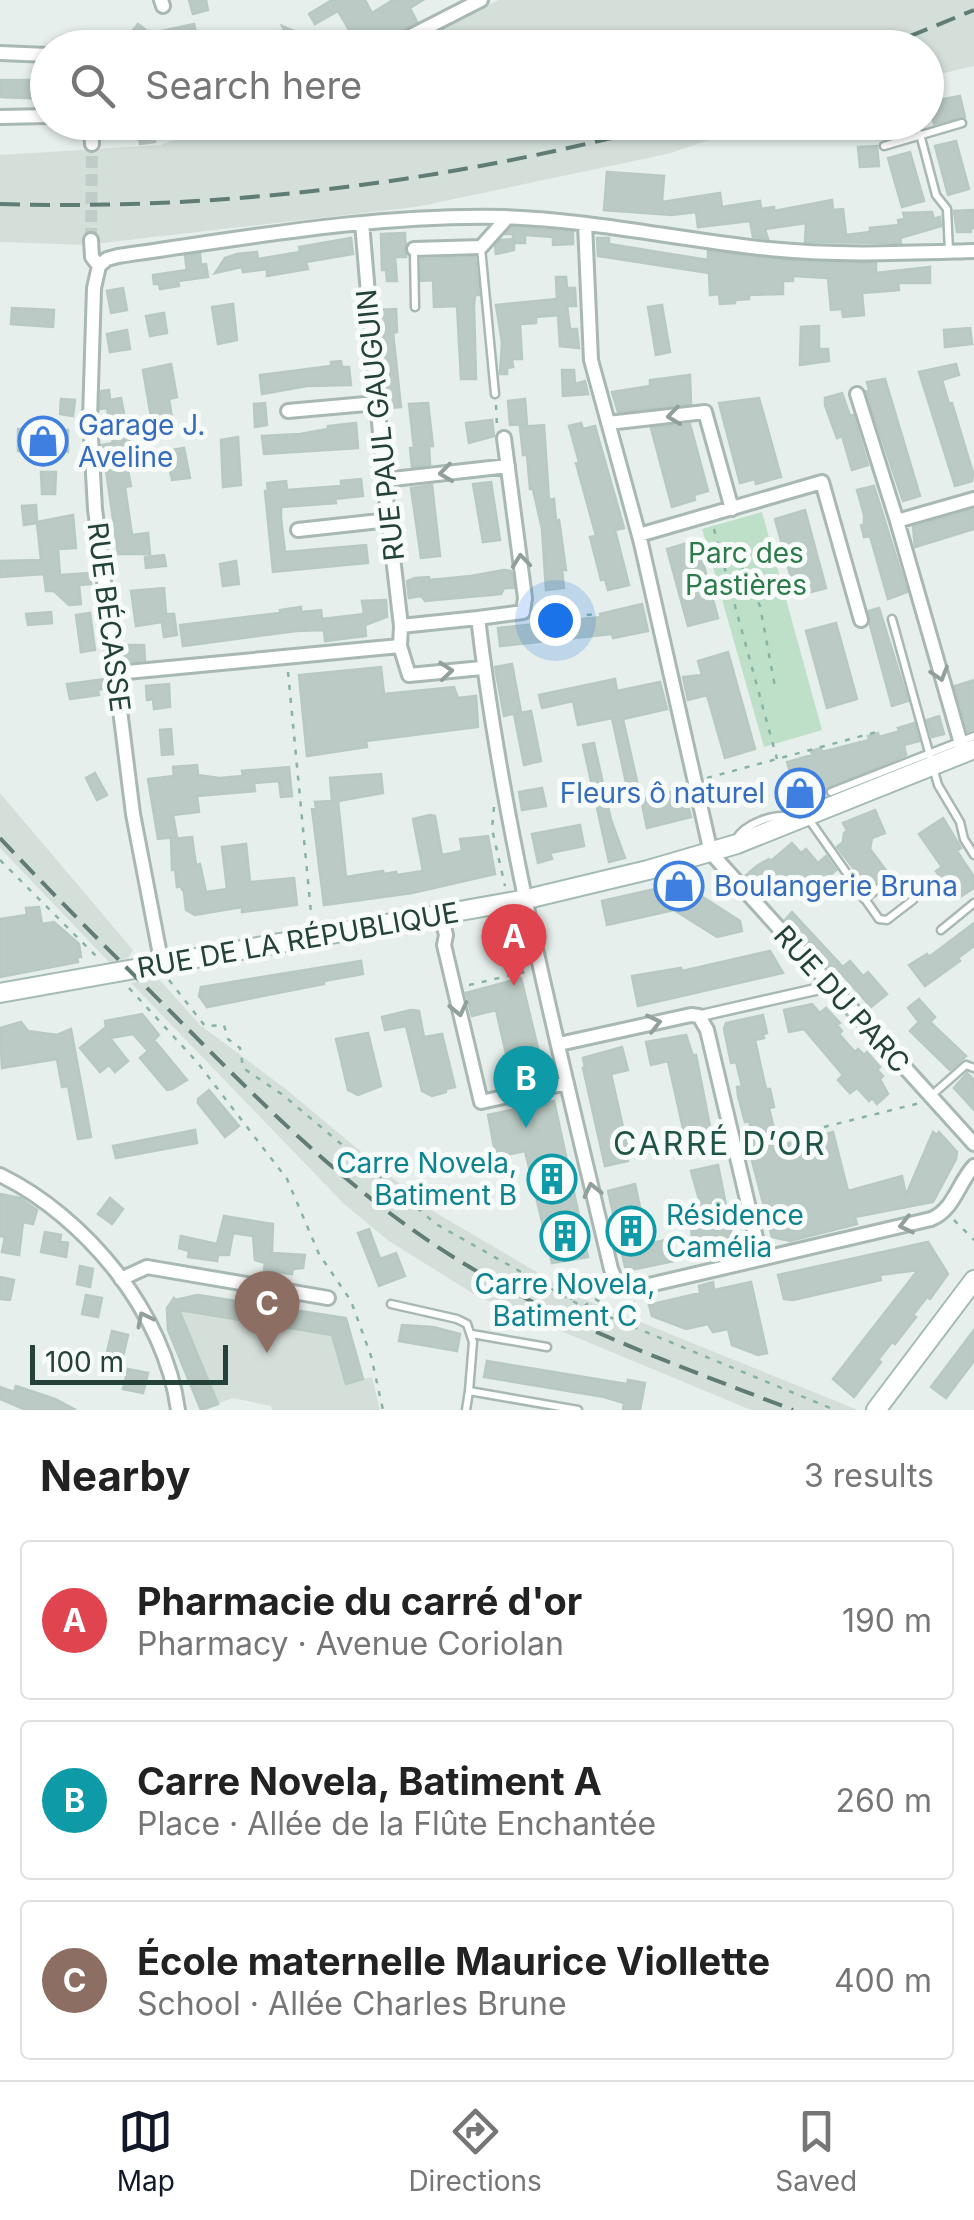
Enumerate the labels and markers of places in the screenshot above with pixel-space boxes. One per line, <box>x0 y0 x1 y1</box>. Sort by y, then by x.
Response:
place label: Garage J. Aveline <box>78 408 205 474</box>
shop icon: Garage J. Aveline <box>17 415 69 467</box>
shop icon: Fleurs ô naturel <box>774 767 826 819</box>
place label: Fleurs ô naturel <box>560 776 765 810</box>
shop icon: Boulangerie Bruna <box>653 860 705 912</box>
place label: Boulangerie Bruna <box>714 869 958 903</box>
pin: A <box>482 904 546 986</box>
pin: B <box>494 1046 558 1128</box>
place label: Carre Novela, Batiment B <box>336 1146 517 1212</box>
building icon: Carre Novela, Batiment B <box>526 1153 578 1205</box>
place label: Résidence Camélia <box>666 1198 804 1264</box>
building icon: Résidence Camélia <box>605 1205 657 1257</box>
building icon: Carre Novela, Batiment C <box>539 1210 591 1262</box>
place label: Carre Novela, Batiment C <box>475 1267 655 1333</box>
pin: C <box>234 1270 300 1353</box>

